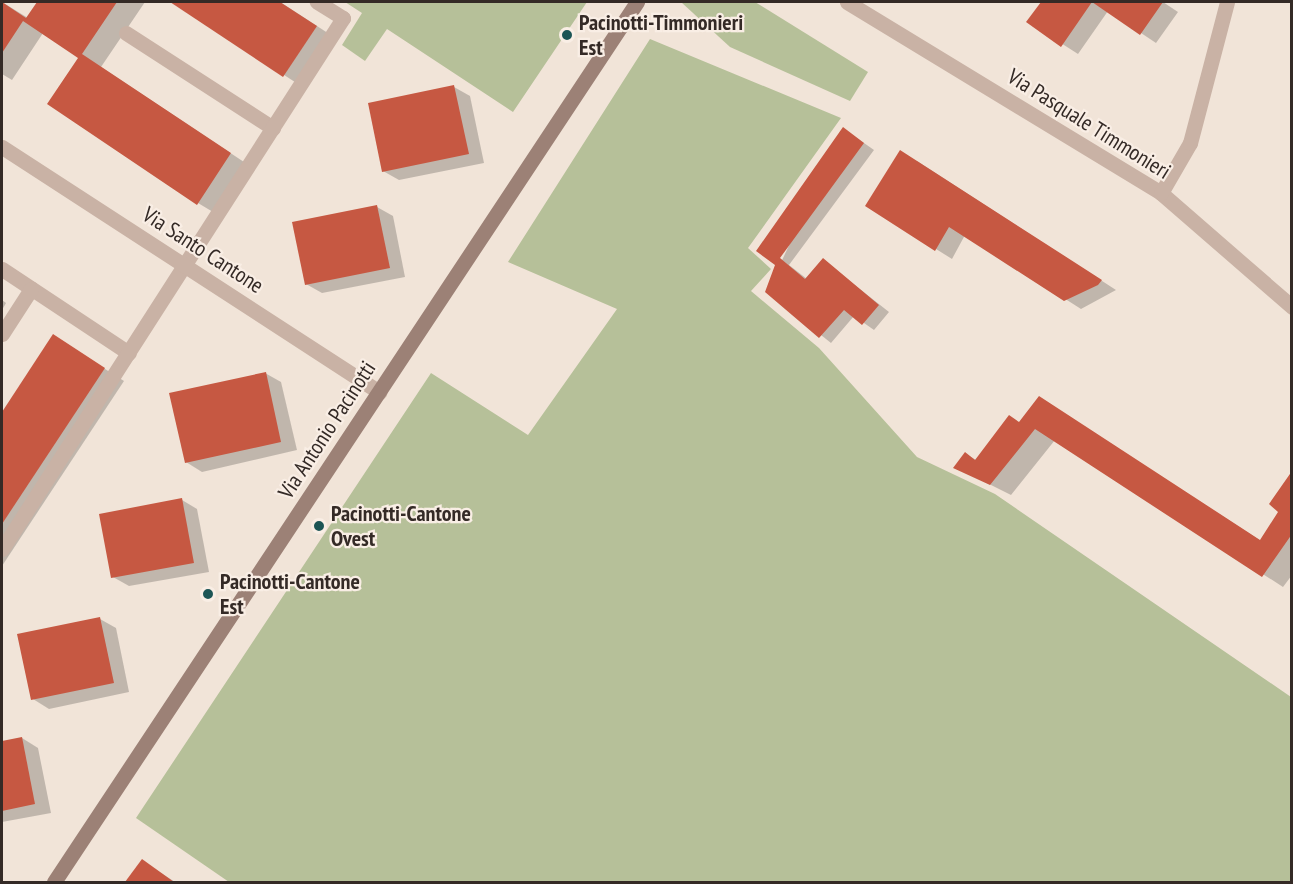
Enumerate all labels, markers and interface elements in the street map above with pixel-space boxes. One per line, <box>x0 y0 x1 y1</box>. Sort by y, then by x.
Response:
place label: Pacinotti-Timmonieri Est <box>579 9 743 60</box>
marker: Pacinotti-Timmonieri Est <box>560 28 574 42</box>
street label: Via Pasquale Timmonieri <box>1002 63 1176 185</box>
street label: Via Santo Cantone <box>138 201 268 299</box>
street label: Via Antonio Pacinotti <box>273 356 381 504</box>
place label: Pacinotti-Cantone Ovest <box>331 500 471 552</box>
marker: Pacinotti-Cantone Ovest <box>312 519 326 533</box>
place label: Pacinotti-Cantone Est <box>220 568 360 620</box>
marker: Pacinotti-Cantone Est <box>201 587 215 601</box>

